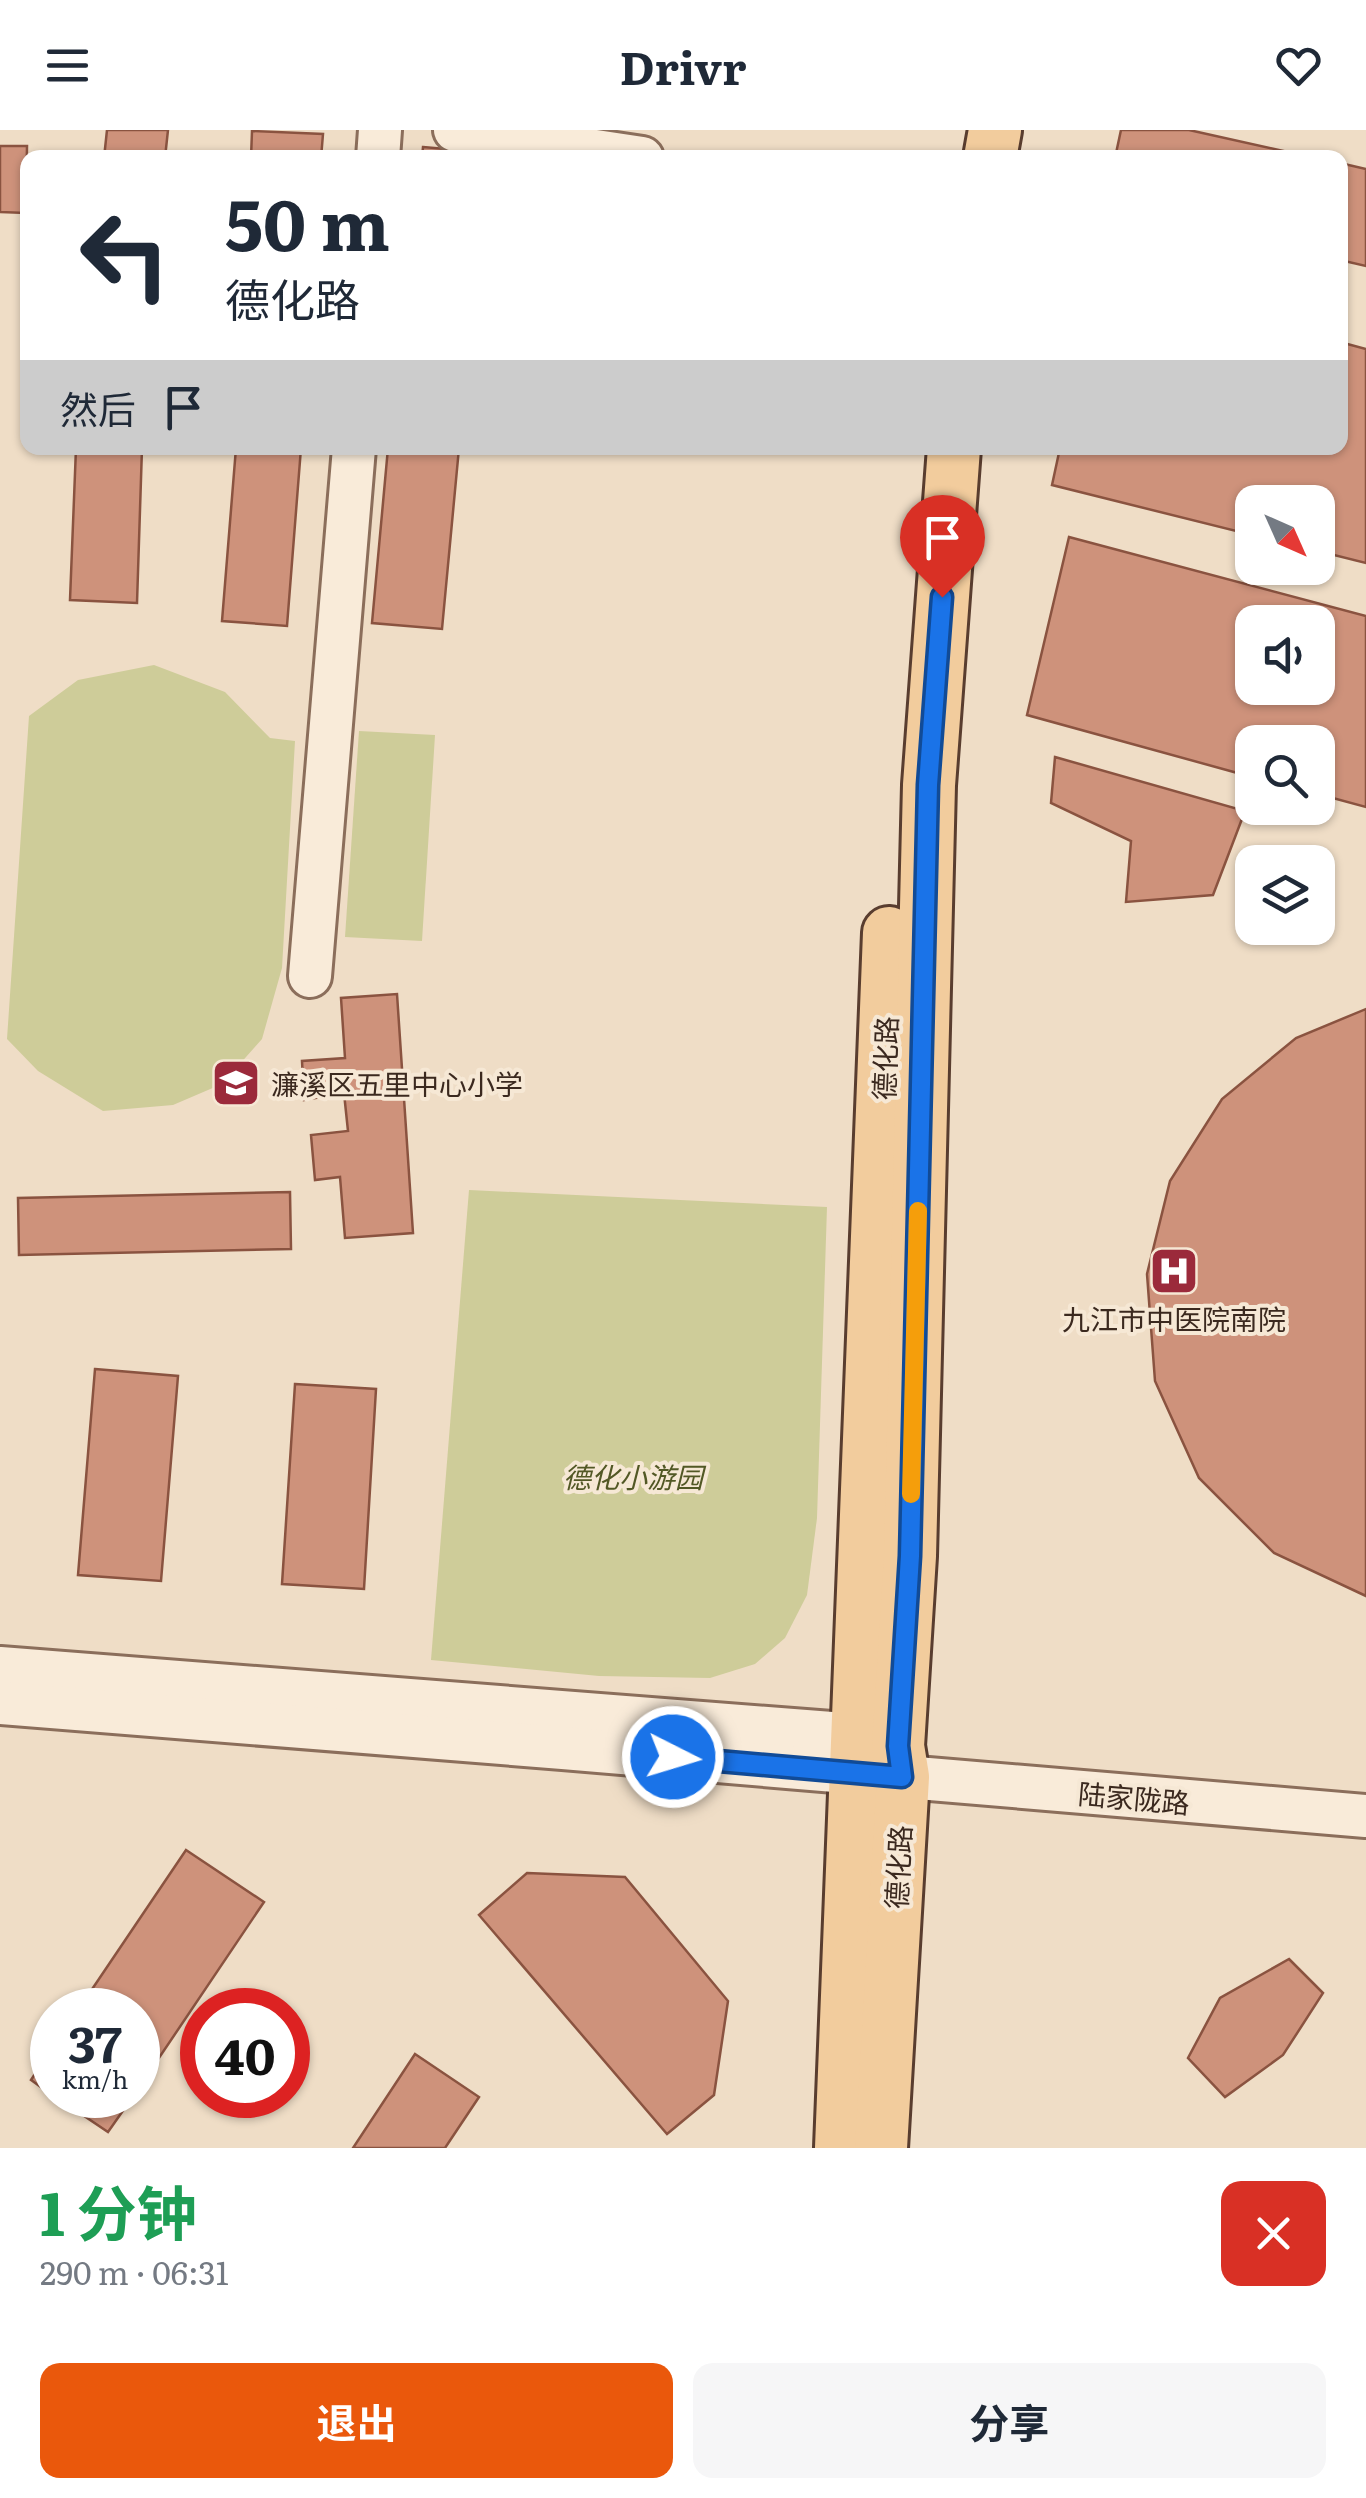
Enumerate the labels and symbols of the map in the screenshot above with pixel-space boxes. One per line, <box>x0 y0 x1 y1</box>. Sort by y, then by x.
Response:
north arrow <box>1235 485 1335 585</box>
pin <box>900 495 985 598</box>
street label: 德化路 <box>862 1015 906 1101</box>
school or university icon: 濂溪区五里中心小学 <box>210 1057 262 1109</box>
place label: 濂溪区五里中心小学 <box>271 1062 523 1104</box>
hospital icon: 九江市中医院南院 <box>1148 1245 1200 1297</box>
place label: 九江市中医院南院 <box>1062 1297 1286 1339</box>
park label: 德化小游园 <box>563 1455 707 1497</box>
position arrow <box>621 1705 725 1809</box>
street label: 陆家陇路 <box>1076 1771 1192 1823</box>
street label: 德化路 <box>874 1824 920 1910</box>
speed limit sign: 40 <box>180 1988 310 2118</box>

